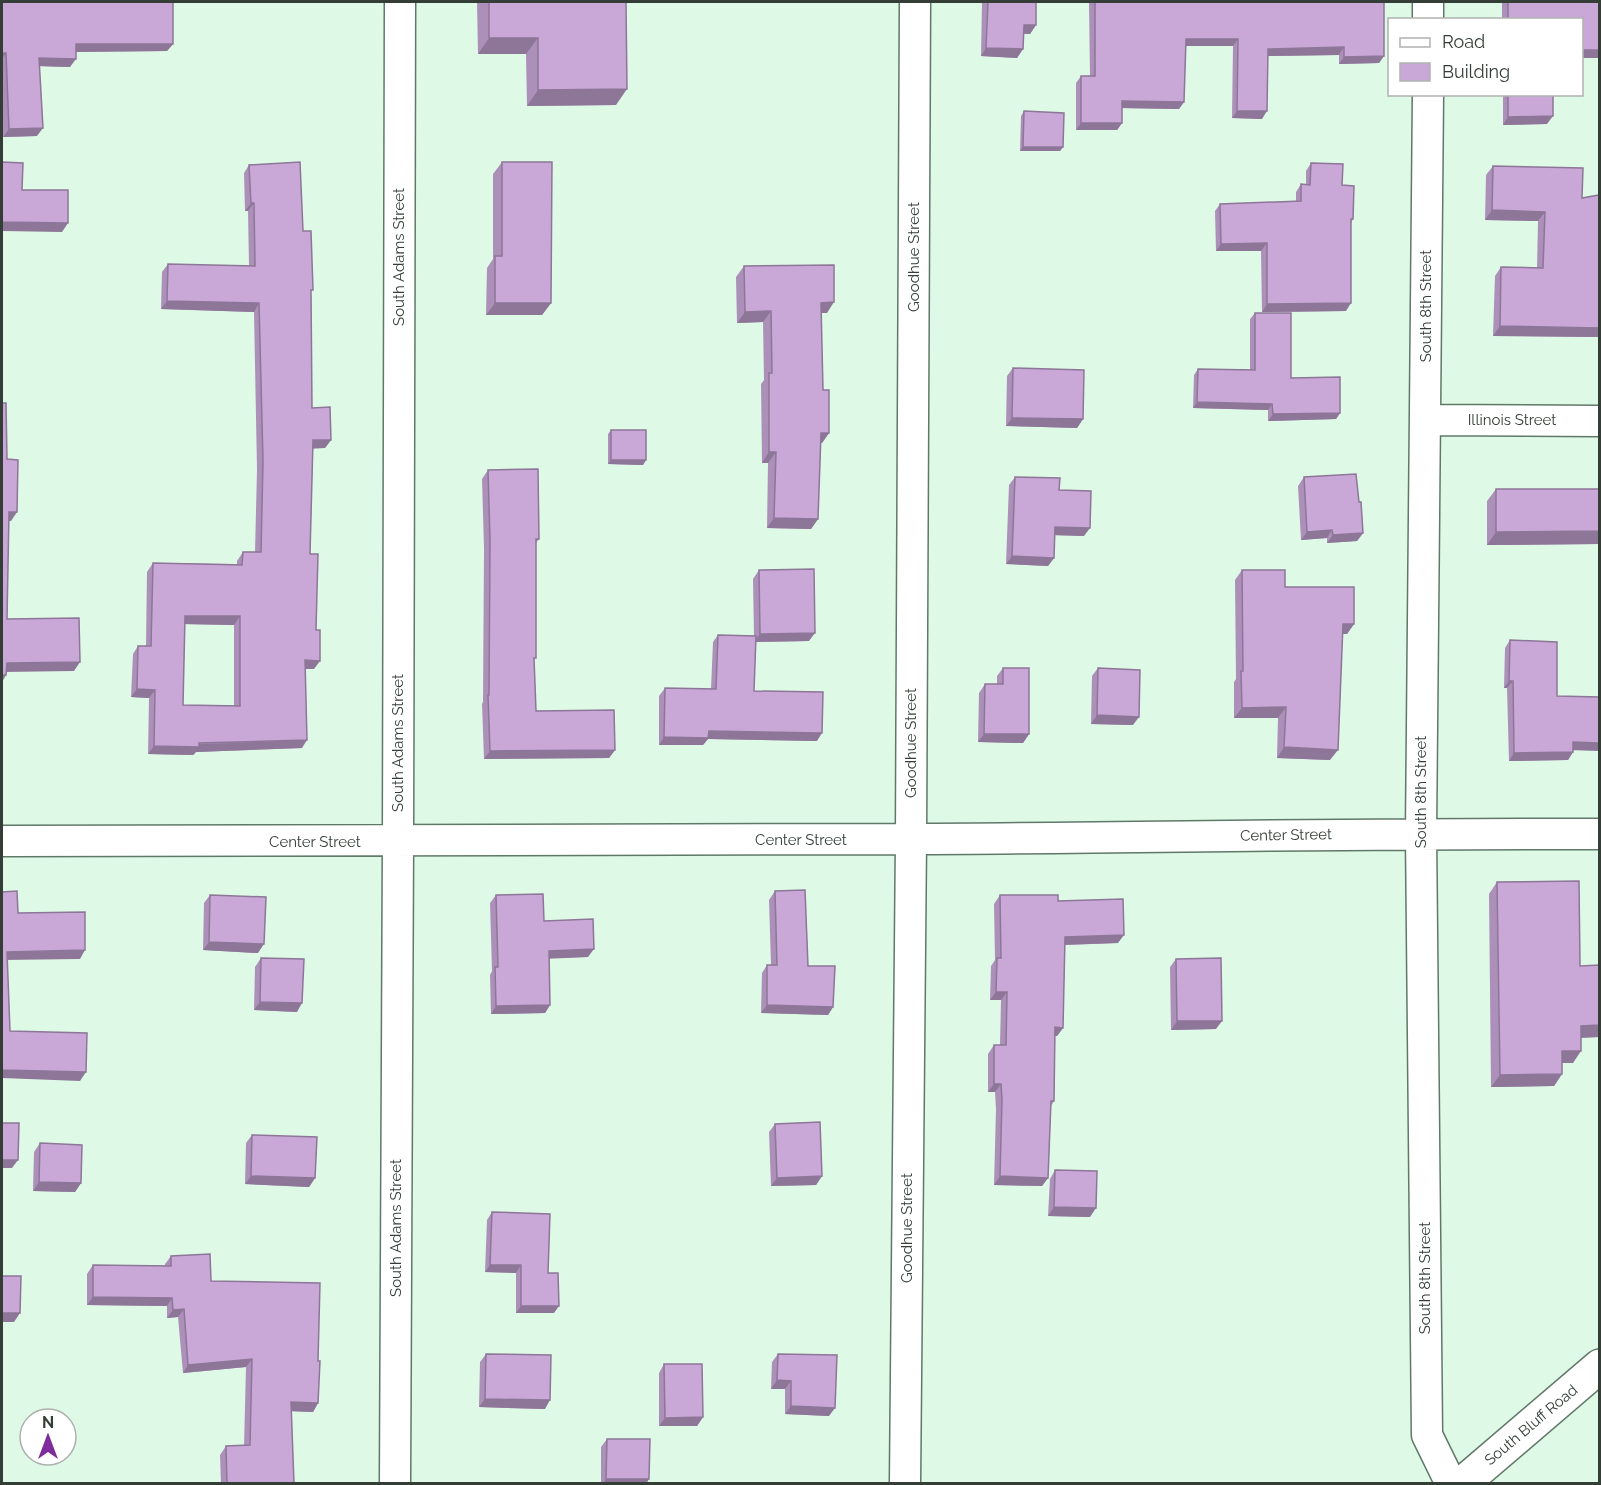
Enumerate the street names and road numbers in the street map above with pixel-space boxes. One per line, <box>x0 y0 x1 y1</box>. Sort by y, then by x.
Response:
street label: South Adams Street <box>390 188 408 326</box>
street label: Goodhue Street <box>905 202 923 312</box>
street label: South 8th Street <box>1417 250 1435 362</box>
street label: Illinois Street <box>1468 411 1556 429</box>
street label: South Adams Street <box>389 674 407 812</box>
street label: Goodhue Street <box>902 688 920 798</box>
street label: South 8th Street <box>1412 736 1430 848</box>
street label: Center Street <box>1240 825 1332 845</box>
street label: Center Street <box>755 831 847 849</box>
street label: Center Street <box>269 833 361 851</box>
street label: South Adams Street <box>387 1159 405 1297</box>
street label: Goodhue Street <box>898 1173 916 1283</box>
street label: South 8th Street <box>1416 1222 1434 1334</box>
street label: South Bluff Road <box>1481 1381 1581 1469</box>

